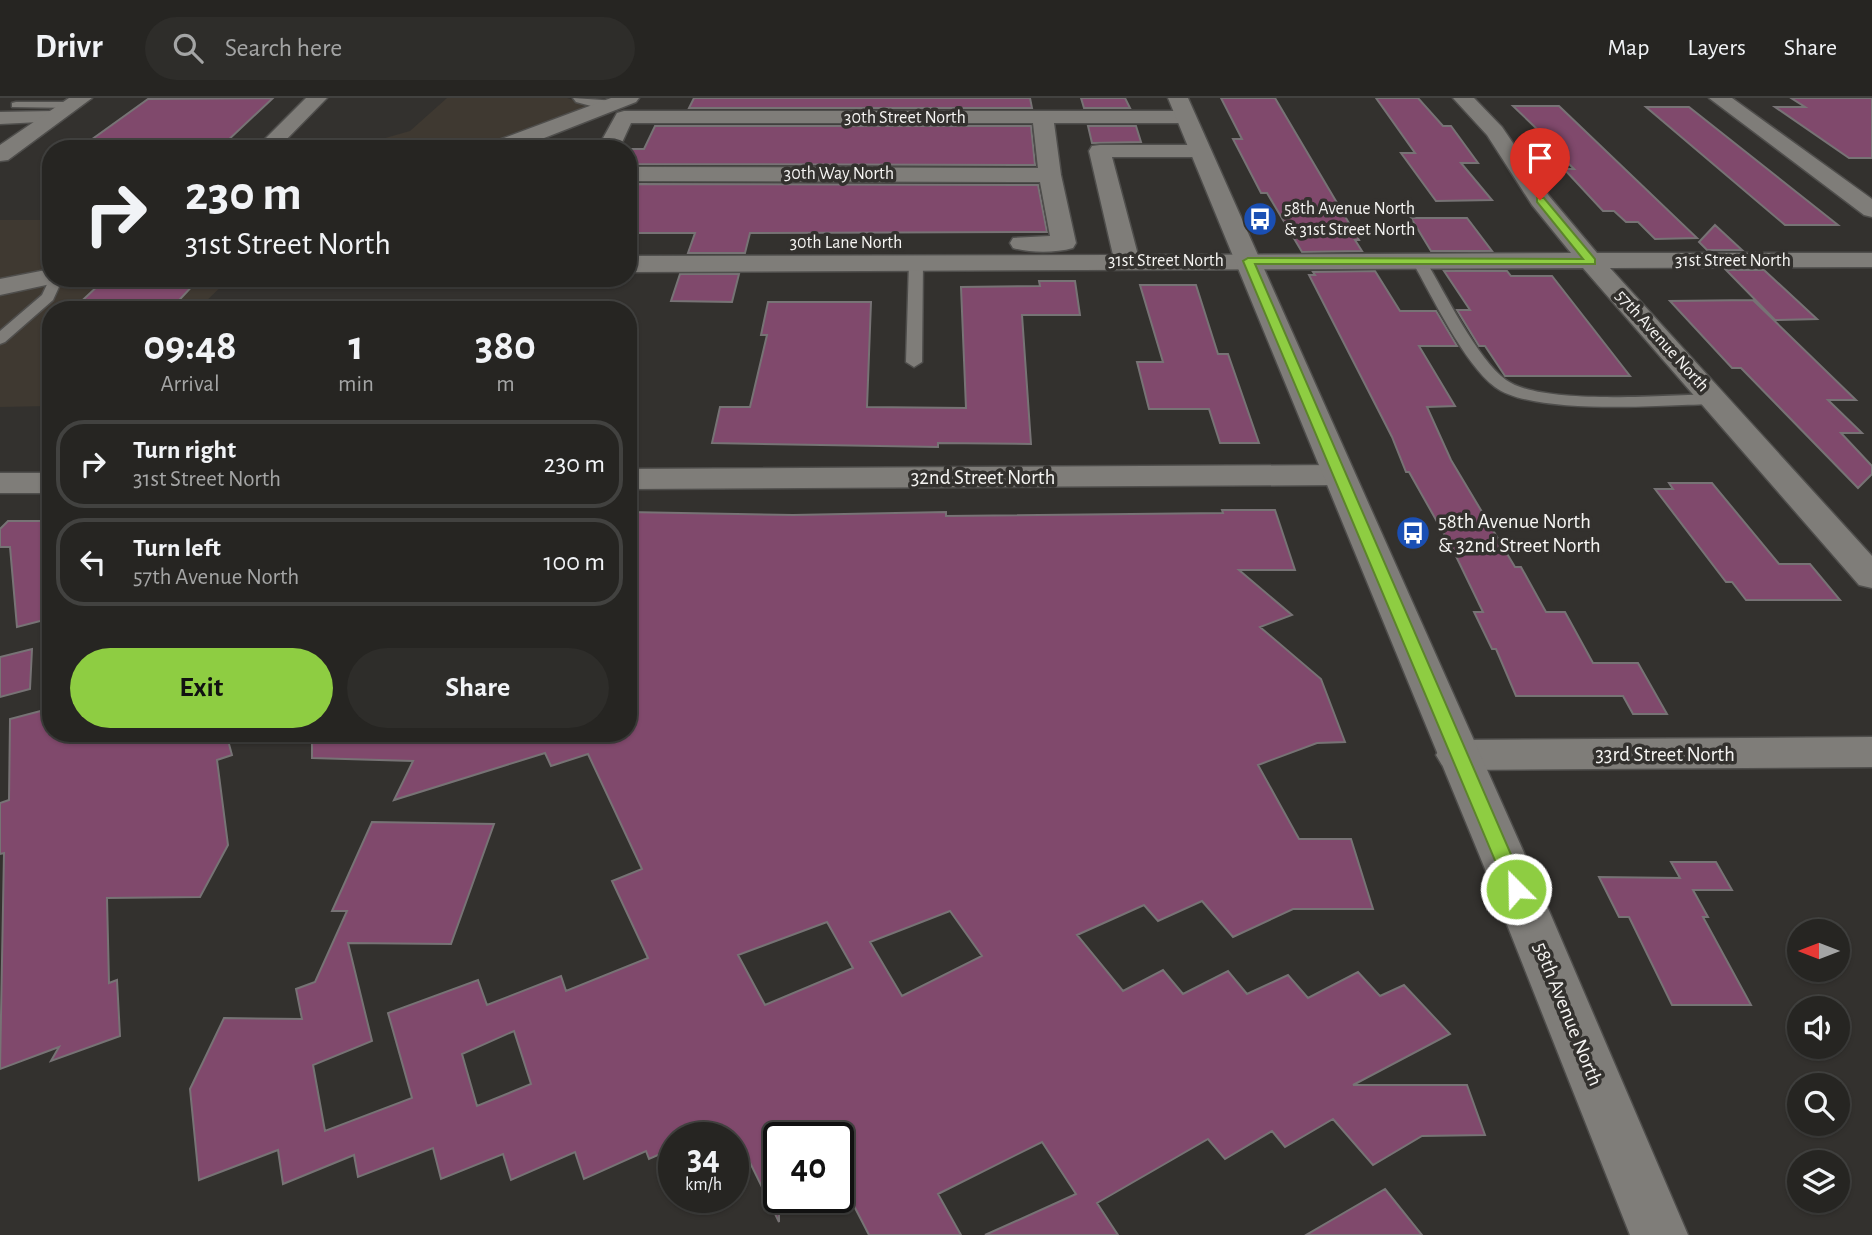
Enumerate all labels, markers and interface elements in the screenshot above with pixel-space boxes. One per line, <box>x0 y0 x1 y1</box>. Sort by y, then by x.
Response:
search box <box>145 17 635 80</box>
icon: search <box>169 29 207 67</box>
text: Drivr <box>35 31 103 64</box>
text: Search here <box>225 35 342 61</box>
text: Map <box>1607 36 1649 60</box>
text: Layers <box>1687 36 1746 60</box>
text: Share <box>1784 36 1837 60</box>
street label: 30th Street North <box>844 109 966 127</box>
pin <box>1510 128 1570 200</box>
icon: arrive <box>1521 139 1559 177</box>
street label: 30th Way North <box>784 165 894 183</box>
icon: right <box>70 168 161 259</box>
text: 230 m <box>185 170 302 219</box>
bus stop icon: 58th Avenue North & 31st Street North <box>1241 200 1279 238</box>
place label: 58th Avenue North & 31st Street North <box>1284 200 1415 239</box>
text: 31st Street North <box>185 228 391 260</box>
street label: 30th Lane North <box>790 234 902 252</box>
street label: 31st Street North <box>1108 252 1224 270</box>
street label: 31st Street North <box>1675 252 1791 270</box>
street label: 57th Avenue North <box>1612 287 1712 395</box>
text: 09:48 <box>143 325 237 367</box>
text: 1 <box>348 325 364 367</box>
text: 380 <box>475 325 536 367</box>
text: Arrival <box>160 373 220 396</box>
text: min <box>338 373 374 396</box>
text: m <box>496 373 515 396</box>
text: Turn right <box>133 437 236 463</box>
icon: right <box>74 445 112 483</box>
text: 230 m <box>544 451 605 477</box>
street label: 32nd Street North <box>911 467 1055 488</box>
text: 31st Street North <box>133 468 281 491</box>
place label: 58th Avenue North & 32nd Street North <box>1438 511 1601 556</box>
bus stop icon: 58th Avenue North & 32nd Street North <box>1394 514 1432 552</box>
text: Turn left <box>133 535 221 561</box>
icon: left <box>74 543 112 581</box>
text: 100 m <box>544 549 605 575</box>
text: 57th Avenue North <box>133 566 299 589</box>
button: Exit <box>70 648 333 728</box>
button: Share <box>347 648 609 728</box>
street label: 33rd Street North <box>1595 744 1735 765</box>
position arrow <box>1479 852 1553 926</box>
north arrow <box>1787 919 1850 982</box>
map controls <box>1787 919 1850 1213</box>
street label: 58th Avenue North <box>1530 939 1606 1089</box>
button: sound <box>1787 996 1850 1059</box>
button: search <box>1787 1073 1850 1136</box>
speed limit sign: 40 <box>763 1122 854 1213</box>
text: 34 <box>687 1141 720 1176</box>
button: layers <box>1787 1150 1850 1213</box>
text: km/h <box>685 1176 722 1194</box>

